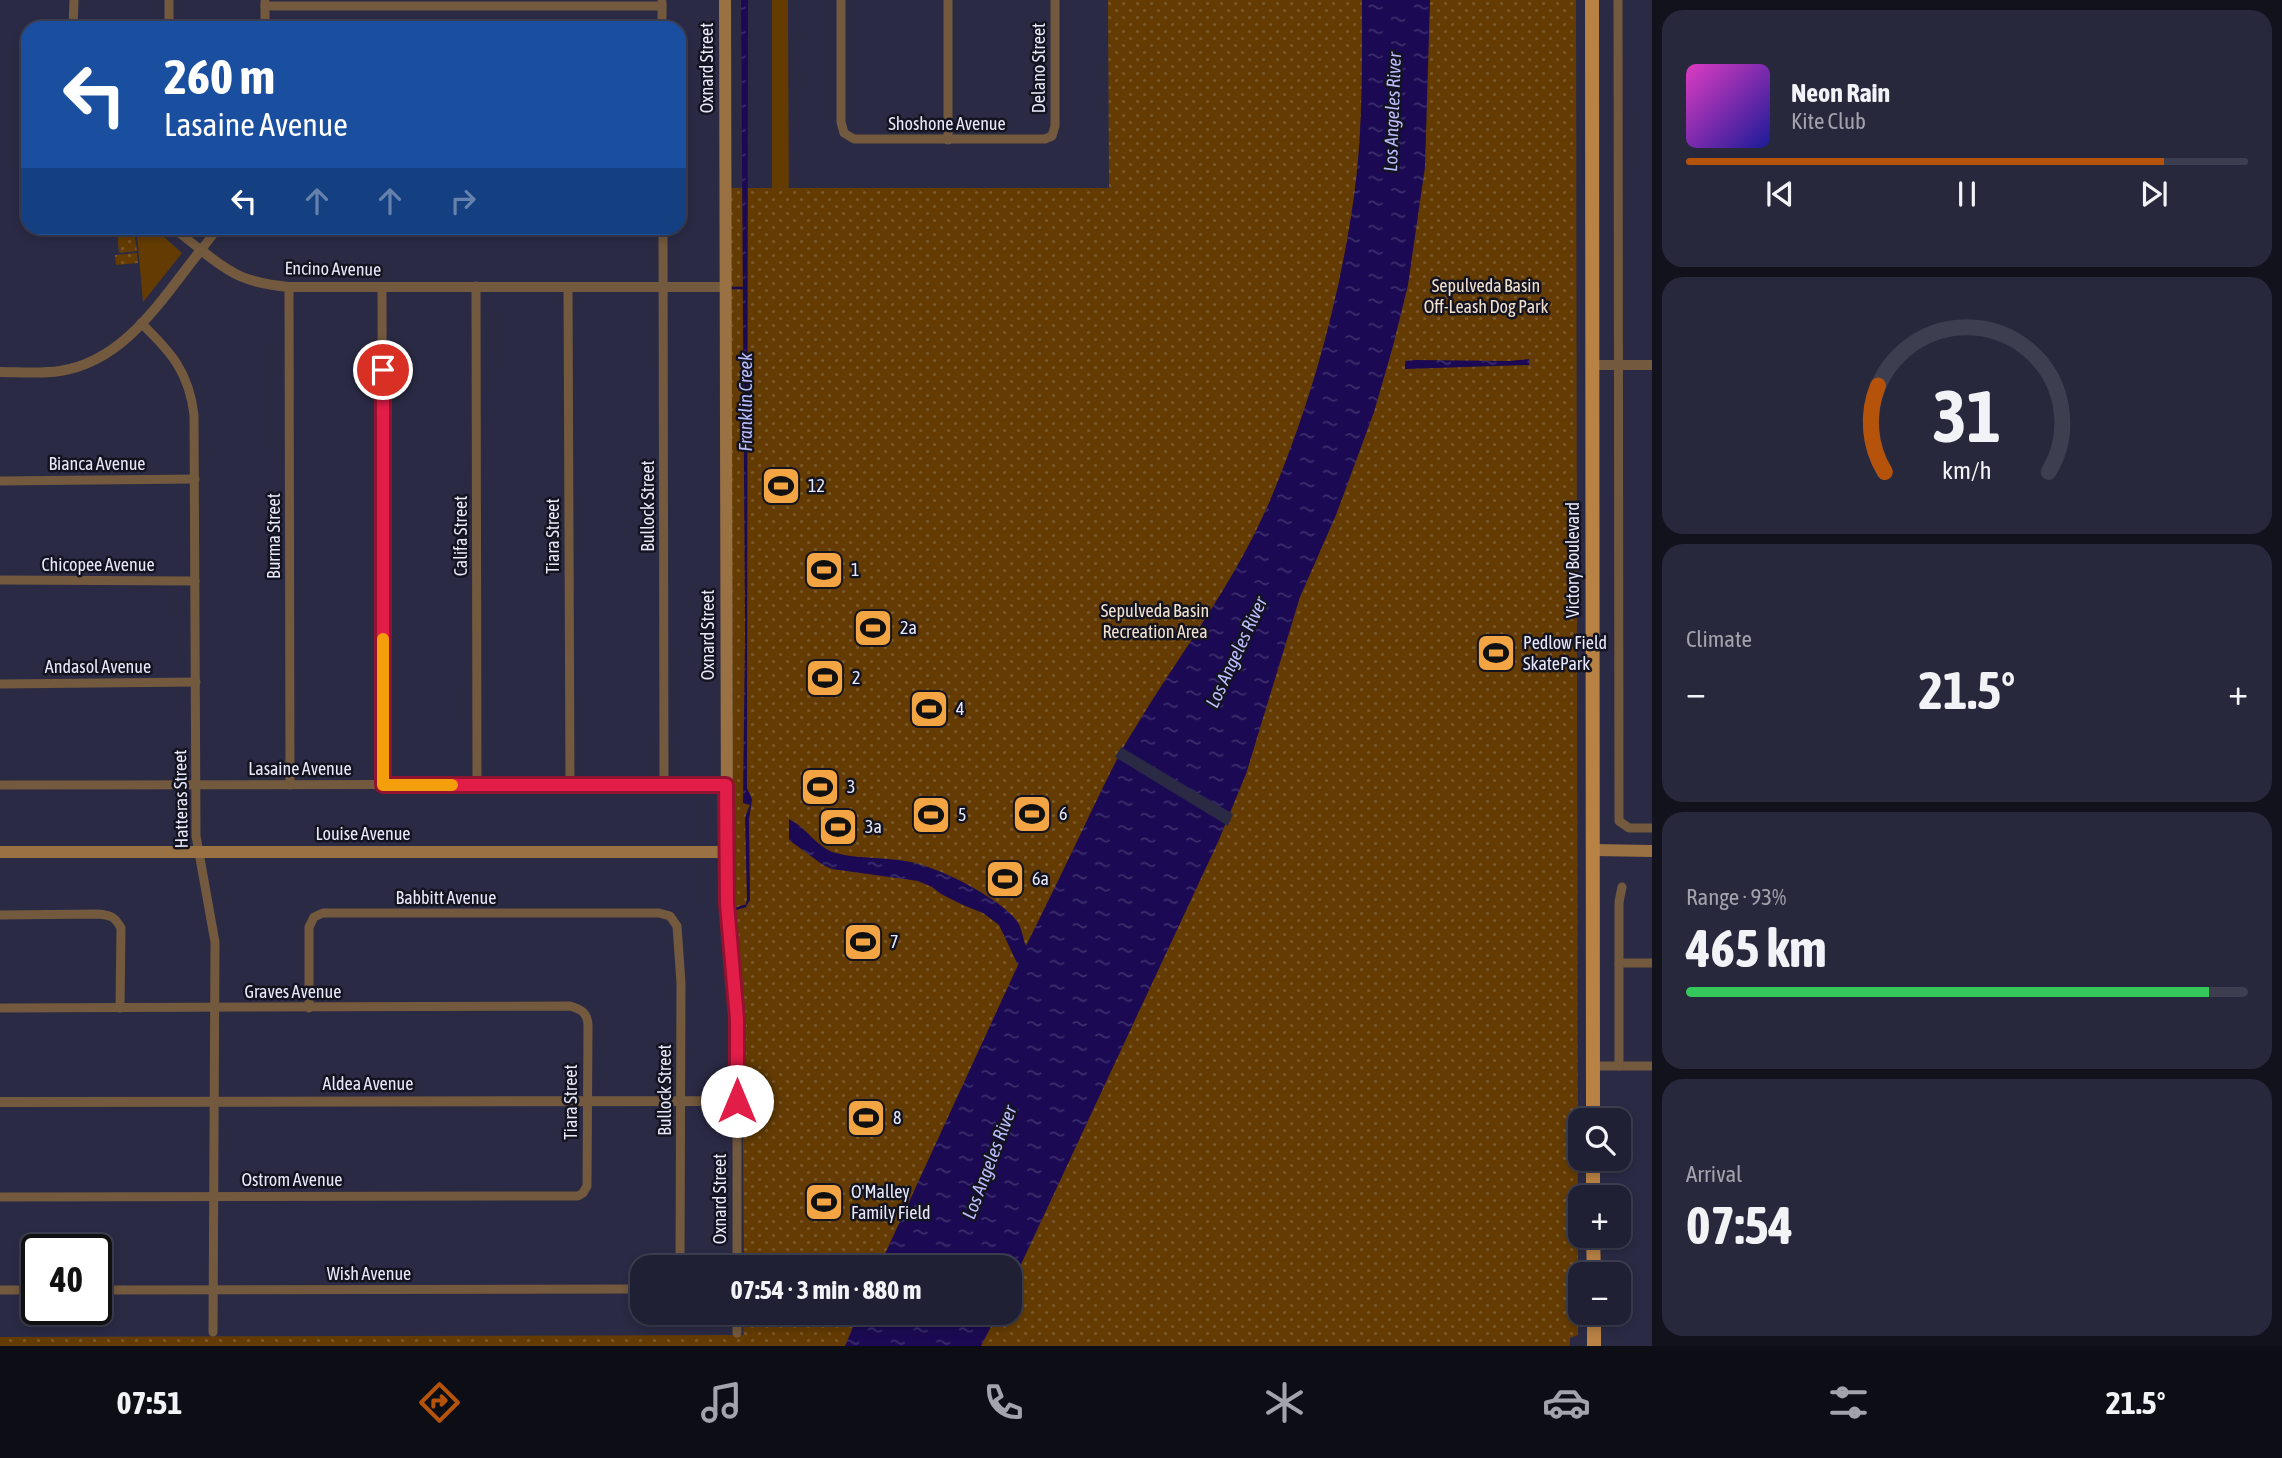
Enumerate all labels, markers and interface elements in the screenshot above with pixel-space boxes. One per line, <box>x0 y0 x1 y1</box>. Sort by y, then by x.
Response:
street label: Oxnard Street <box>696 23 717 113</box>
street label: Delano Street <box>1028 23 1049 113</box>
text: 260 m <box>164 48 275 104</box>
icon: left <box>49 49 140 140</box>
water label: Los Angeles River <box>1379 50 1405 172</box>
text: Neon Rain <box>1791 78 1890 108</box>
text: Lasaine Avenue <box>164 106 348 143</box>
text: Kite Club <box>1791 108 1866 134</box>
street label: Shoshone Avenue <box>888 113 1006 134</box>
icon: previous <box>1761 175 1799 213</box>
icon: pause <box>1948 175 1986 213</box>
icon: next <box>2135 175 2173 213</box>
icon: left <box>225 182 263 220</box>
icon: ahead <box>298 182 336 220</box>
icon: ahead <box>371 182 409 220</box>
icon: right <box>444 182 482 220</box>
street label: Encino Avenue <box>284 257 382 280</box>
park label: Sepulveda Basin Off-Leash Dog Park <box>1424 275 1548 317</box>
pin <box>353 340 413 400</box>
icon: arrive <box>364 351 402 389</box>
water label: Franklin Creek <box>734 352 756 451</box>
text: 31 <box>1933 374 2001 457</box>
street label: Bianca Avenue <box>48 453 146 474</box>
text: km/h <box>1942 456 1992 484</box>
street label: Bullock Street <box>637 460 658 552</box>
sports icon: 12 <box>760 465 802 507</box>
place label: 12 <box>808 475 825 496</box>
street label: Burma Street <box>263 493 284 579</box>
street label: Califa Street <box>450 496 471 576</box>
street label: Tiara Street <box>542 498 563 574</box>
street label: Victory Boulevard <box>1562 502 1583 618</box>
sports icon: 1 <box>803 549 845 591</box>
street label: Chicopee Avenue <box>41 554 155 575</box>
place label: 1 <box>851 559 859 580</box>
street label: Oxnard Street <box>697 590 718 680</box>
water label: Los Angeles River <box>1201 592 1272 711</box>
park label: Sepulveda Basin Recreation Area <box>1101 600 1209 642</box>
sports icon: 2a <box>852 607 894 649</box>
place label: 2a <box>900 617 917 638</box>
text: Climate <box>1686 626 1752 652</box>
sports icon: Pedlow Field SkatePark <box>1475 632 1517 674</box>
place label: Pedlow Field SkatePark <box>1523 632 1607 674</box>
street label: Andasol Avenue <box>45 656 151 677</box>
sports icon: 2 <box>804 657 846 699</box>
text: 21.5° <box>1919 660 2015 720</box>
place label: 2 <box>852 667 860 688</box>
text: − <box>1686 670 1706 713</box>
text: + <box>2228 670 2248 713</box>
sports icon: 4 <box>908 688 950 730</box>
place label: 4 <box>956 698 964 719</box>
street label: Hatteras Street <box>169 749 192 849</box>
street label: Lasaine Avenue <box>248 758 352 779</box>
sports icon: 3 <box>799 766 841 808</box>
place label: 3 <box>847 776 855 797</box>
sports icon: 6 <box>1011 793 1053 835</box>
sports icon: 5 <box>910 794 952 836</box>
place label: 6 <box>1059 803 1067 824</box>
place label: 5 <box>958 804 966 825</box>
sports icon: 3a <box>817 806 859 848</box>
place label: 3a <box>865 816 882 837</box>
street label: Louise Avenue <box>315 823 411 844</box>
sports icon: 6a <box>984 858 1026 900</box>
place label: 6a <box>1032 868 1049 889</box>
text: Range · 93% <box>1686 884 1786 910</box>
street label: Babbitt Avenue <box>396 887 496 908</box>
text: 465 km <box>1686 918 1827 978</box>
sports icon: 7 <box>842 921 884 963</box>
place label: 7 <box>890 931 898 952</box>
street label: Graves Avenue <box>245 981 341 1002</box>
street label: Bullock Street <box>654 1044 675 1136</box>
street label: Tiara Street <box>560 1064 581 1140</box>
position arrow <box>700 1064 774 1138</box>
street label: Aldea Avenue <box>323 1073 413 1094</box>
sports icon: 8 <box>845 1097 887 1139</box>
water label: Los Angeles River <box>957 1101 1021 1222</box>
place label: 8 <box>893 1107 901 1128</box>
map controls <box>1568 1108 1631 1325</box>
button: search <box>1568 1108 1631 1171</box>
street label: Oxnard Street <box>709 1154 730 1244</box>
text: Arrival <box>1686 1161 1742 1187</box>
street label: Ostrom Avenue <box>241 1169 343 1190</box>
sports icon: O'Malley Family Field <box>803 1181 845 1223</box>
place label: O'Malley Family Field <box>851 1181 931 1223</box>
button: + <box>1568 1185 1631 1248</box>
text: 07:54 <box>1686 1195 1793 1255</box>
speed limit sign: 40 <box>21 1234 112 1325</box>
button: − <box>1568 1262 1631 1325</box>
street label: Wish Avenue <box>327 1263 411 1284</box>
text: 07:54 · 3 min · 880 m <box>731 1275 921 1305</box>
icon: directions <box>415 1378 464 1427</box>
icon: music <box>697 1378 746 1427</box>
icon: phone <box>979 1378 1028 1427</box>
icon: climate <box>1260 1378 1309 1427</box>
icon: car <box>1542 1378 1591 1427</box>
icon: filters <box>1824 1378 1873 1427</box>
text: 07:51 <box>116 1384 182 1421</box>
text: 21.5° <box>2106 1384 2165 1421</box>

